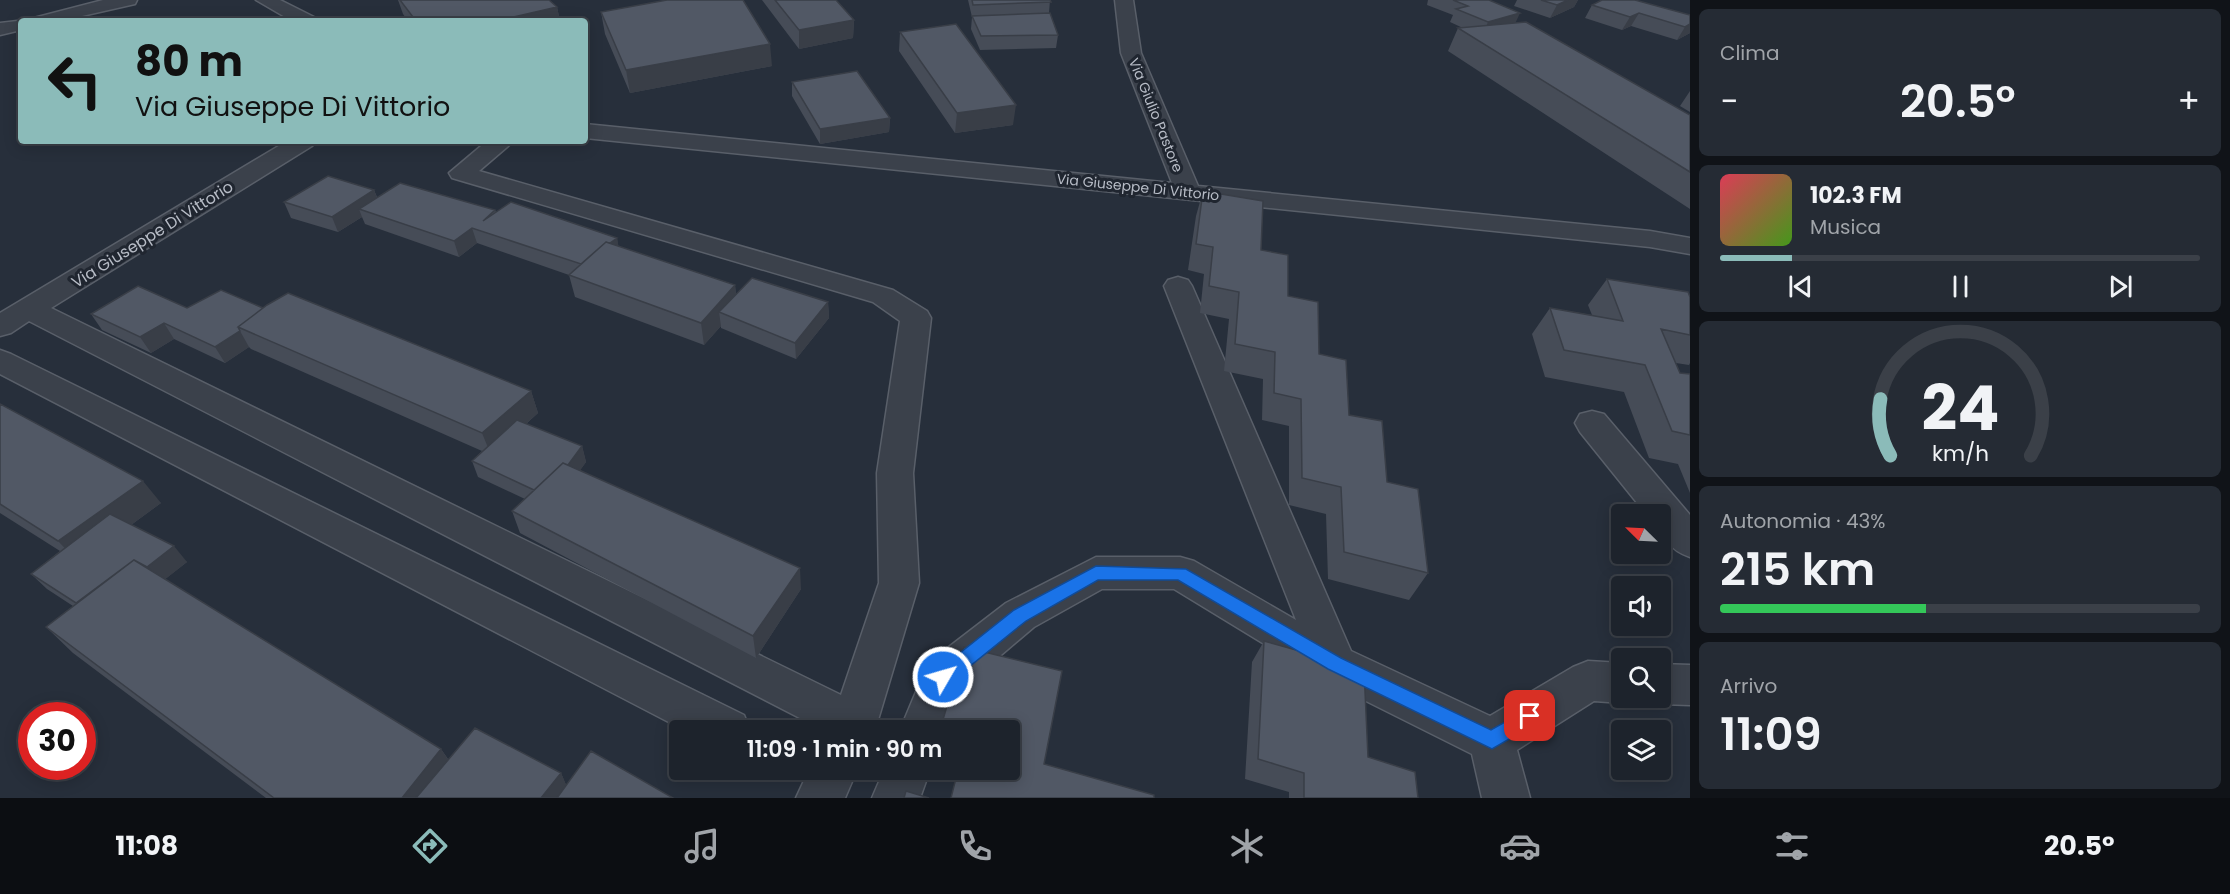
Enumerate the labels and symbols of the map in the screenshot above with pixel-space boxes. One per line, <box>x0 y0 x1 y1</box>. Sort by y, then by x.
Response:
street label: Via Giulio Pastore <box>1124 55 1188 176</box>
street label: Via Giuseppe Di Vittorio <box>1056 169 1220 205</box>
street label: Via Giuseppe Di Vittorio <box>67 175 238 294</box>
north arrow <box>1611 504 1671 564</box>
position arrow <box>911 645 975 709</box>
pin <box>1504 690 1555 741</box>
speed limit sign: 30 <box>18 702 96 780</box>

